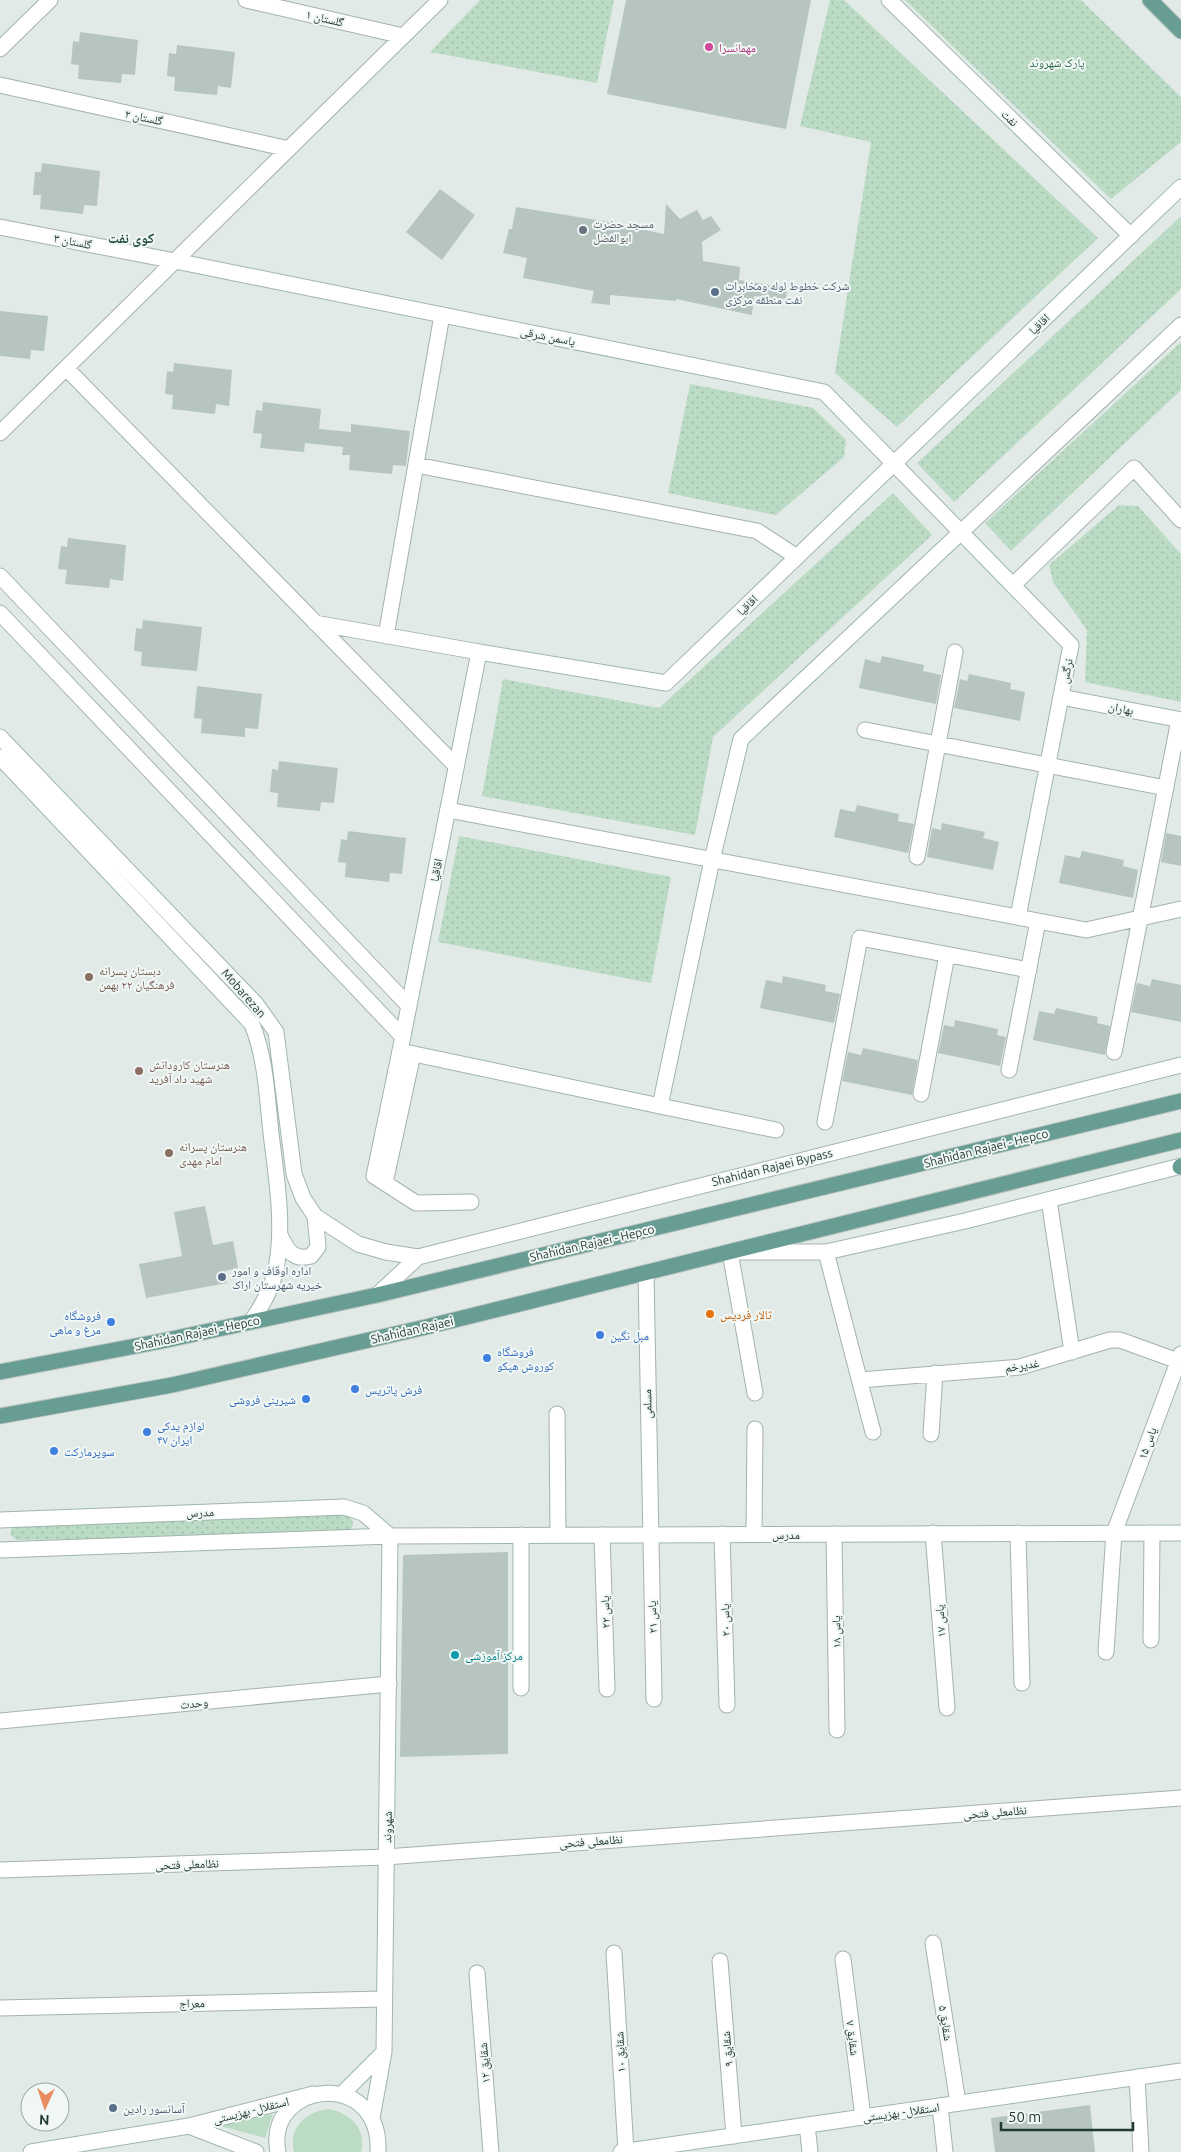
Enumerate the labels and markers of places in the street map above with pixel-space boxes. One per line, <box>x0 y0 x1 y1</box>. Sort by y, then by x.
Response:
marker: مهمانسرا <box>703 41 715 53</box>
place label: مهمانسرا <box>719 41 756 55</box>
place label: مسجد حضرت ابوالفضل <box>593 217 654 245</box>
marker: مسجد حضرت ابوالفضل <box>577 224 589 236</box>
place label: شرکت خطوط لوله ومخابرات نفت منطقه مرکزی <box>725 279 849 307</box>
marker: شرکت خطوط لوله ومخابرات نفت منطقه مرکزی <box>709 286 721 298</box>
place label: دبستان پسرانه فرهنگیان ۲۲ بهمن <box>99 964 175 992</box>
marker: دبستان پسرانه فرهنگیان ۲۲ بهمن <box>83 971 95 983</box>
place label: هنرستان کارودانش شهید داد آفرید <box>149 1058 230 1086</box>
marker: هنرستان کارودانش شهید داد آفرید <box>133 1065 145 1077</box>
place label: هنرستان پسرانه امام مهدی <box>179 1140 247 1169</box>
marker: هنرستان پسرانه امام مهدی <box>163 1147 175 1159</box>
place label: اداره اوقاف و امور خیریه شهرستان اراک <box>231 1264 323 1292</box>
marker: اداره اوقاف و امور خیریه شهرستان اراک <box>216 1271 228 1283</box>
marker: تالار فردیس <box>704 1308 716 1320</box>
place label: تالار فردیس <box>720 1308 772 1322</box>
place label: فروشگاه مرغ و ماهی <box>49 1309 101 1338</box>
marker: فروشگاه مرغ و ماهی <box>105 1316 117 1328</box>
marker: مبل نگین <box>594 1329 606 1341</box>
place label: مبل نگین <box>610 1329 649 1343</box>
place label: فروشگاه کوروش هپکو <box>497 1345 554 1373</box>
marker: فروشگاه کوروش هپکو <box>481 1352 493 1364</box>
marker: فرش پاتریس <box>349 1383 361 1395</box>
place label: فرش پاتریس <box>365 1383 422 1397</box>
place label: شیرینی فروشی <box>229 1393 296 1407</box>
marker: شیرینی فروشی <box>300 1393 312 1405</box>
place label: لوازم یدکی ایران ۴۷ <box>157 1419 204 1447</box>
marker: لوازم یدکی ایران ۴۷ <box>141 1426 153 1438</box>
marker: سوپرمارکت <box>48 1445 60 1457</box>
place label: سوپرمارکت <box>64 1445 115 1459</box>
marker: مرکز آموزشی <box>449 1649 461 1661</box>
place label: مرکز آموزشی <box>465 1649 523 1663</box>
marker: آسانسور رادین <box>107 2102 119 2114</box>
place label: آسانسور رادین <box>123 2102 186 2116</box>

